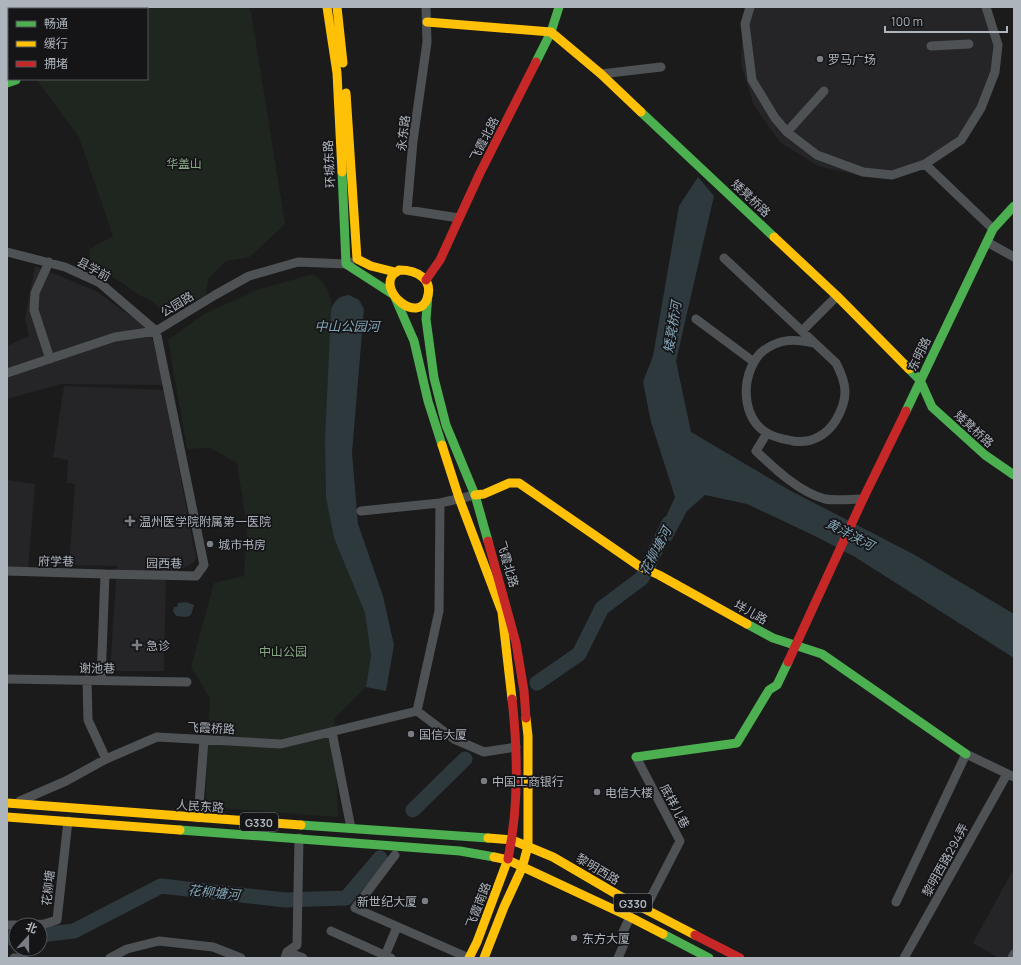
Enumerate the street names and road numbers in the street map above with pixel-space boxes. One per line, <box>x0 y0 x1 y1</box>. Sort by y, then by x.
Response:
street label: 永东路 <box>392 114 414 152</box>
street label: 飞霞北路 <box>466 114 502 164</box>
street label: 环城东路 <box>319 140 339 188</box>
street label: 矮凳桥路 <box>728 175 774 221</box>
street label: 县学前 <box>74 253 114 285</box>
street label: 公园路 <box>157 287 197 321</box>
street label: 东明路 <box>903 334 935 374</box>
street label: 矮凳桥路 <box>950 407 998 451</box>
street label: 飞霞北路 <box>493 539 523 589</box>
street label: 府学巷 <box>38 552 74 570</box>
street label: 园西巷 <box>146 554 182 572</box>
street label: 垟儿路 <box>731 596 771 628</box>
street label: 谢池巷 <box>79 659 115 677</box>
street label: 飞霞桥路 <box>187 718 235 738</box>
street label: 底样儿巷 <box>656 781 694 831</box>
street label: 人民东路 <box>175 796 225 816</box>
road number: G330 <box>240 813 278 831</box>
street label: 黎明西路294弄 <box>918 820 972 900</box>
street label: 黎明西路 <box>573 849 623 889</box>
street label: 花柳塘 <box>38 869 58 907</box>
street label: 飞霞南路 <box>461 880 495 930</box>
road number: G330 <box>614 894 652 912</box>

